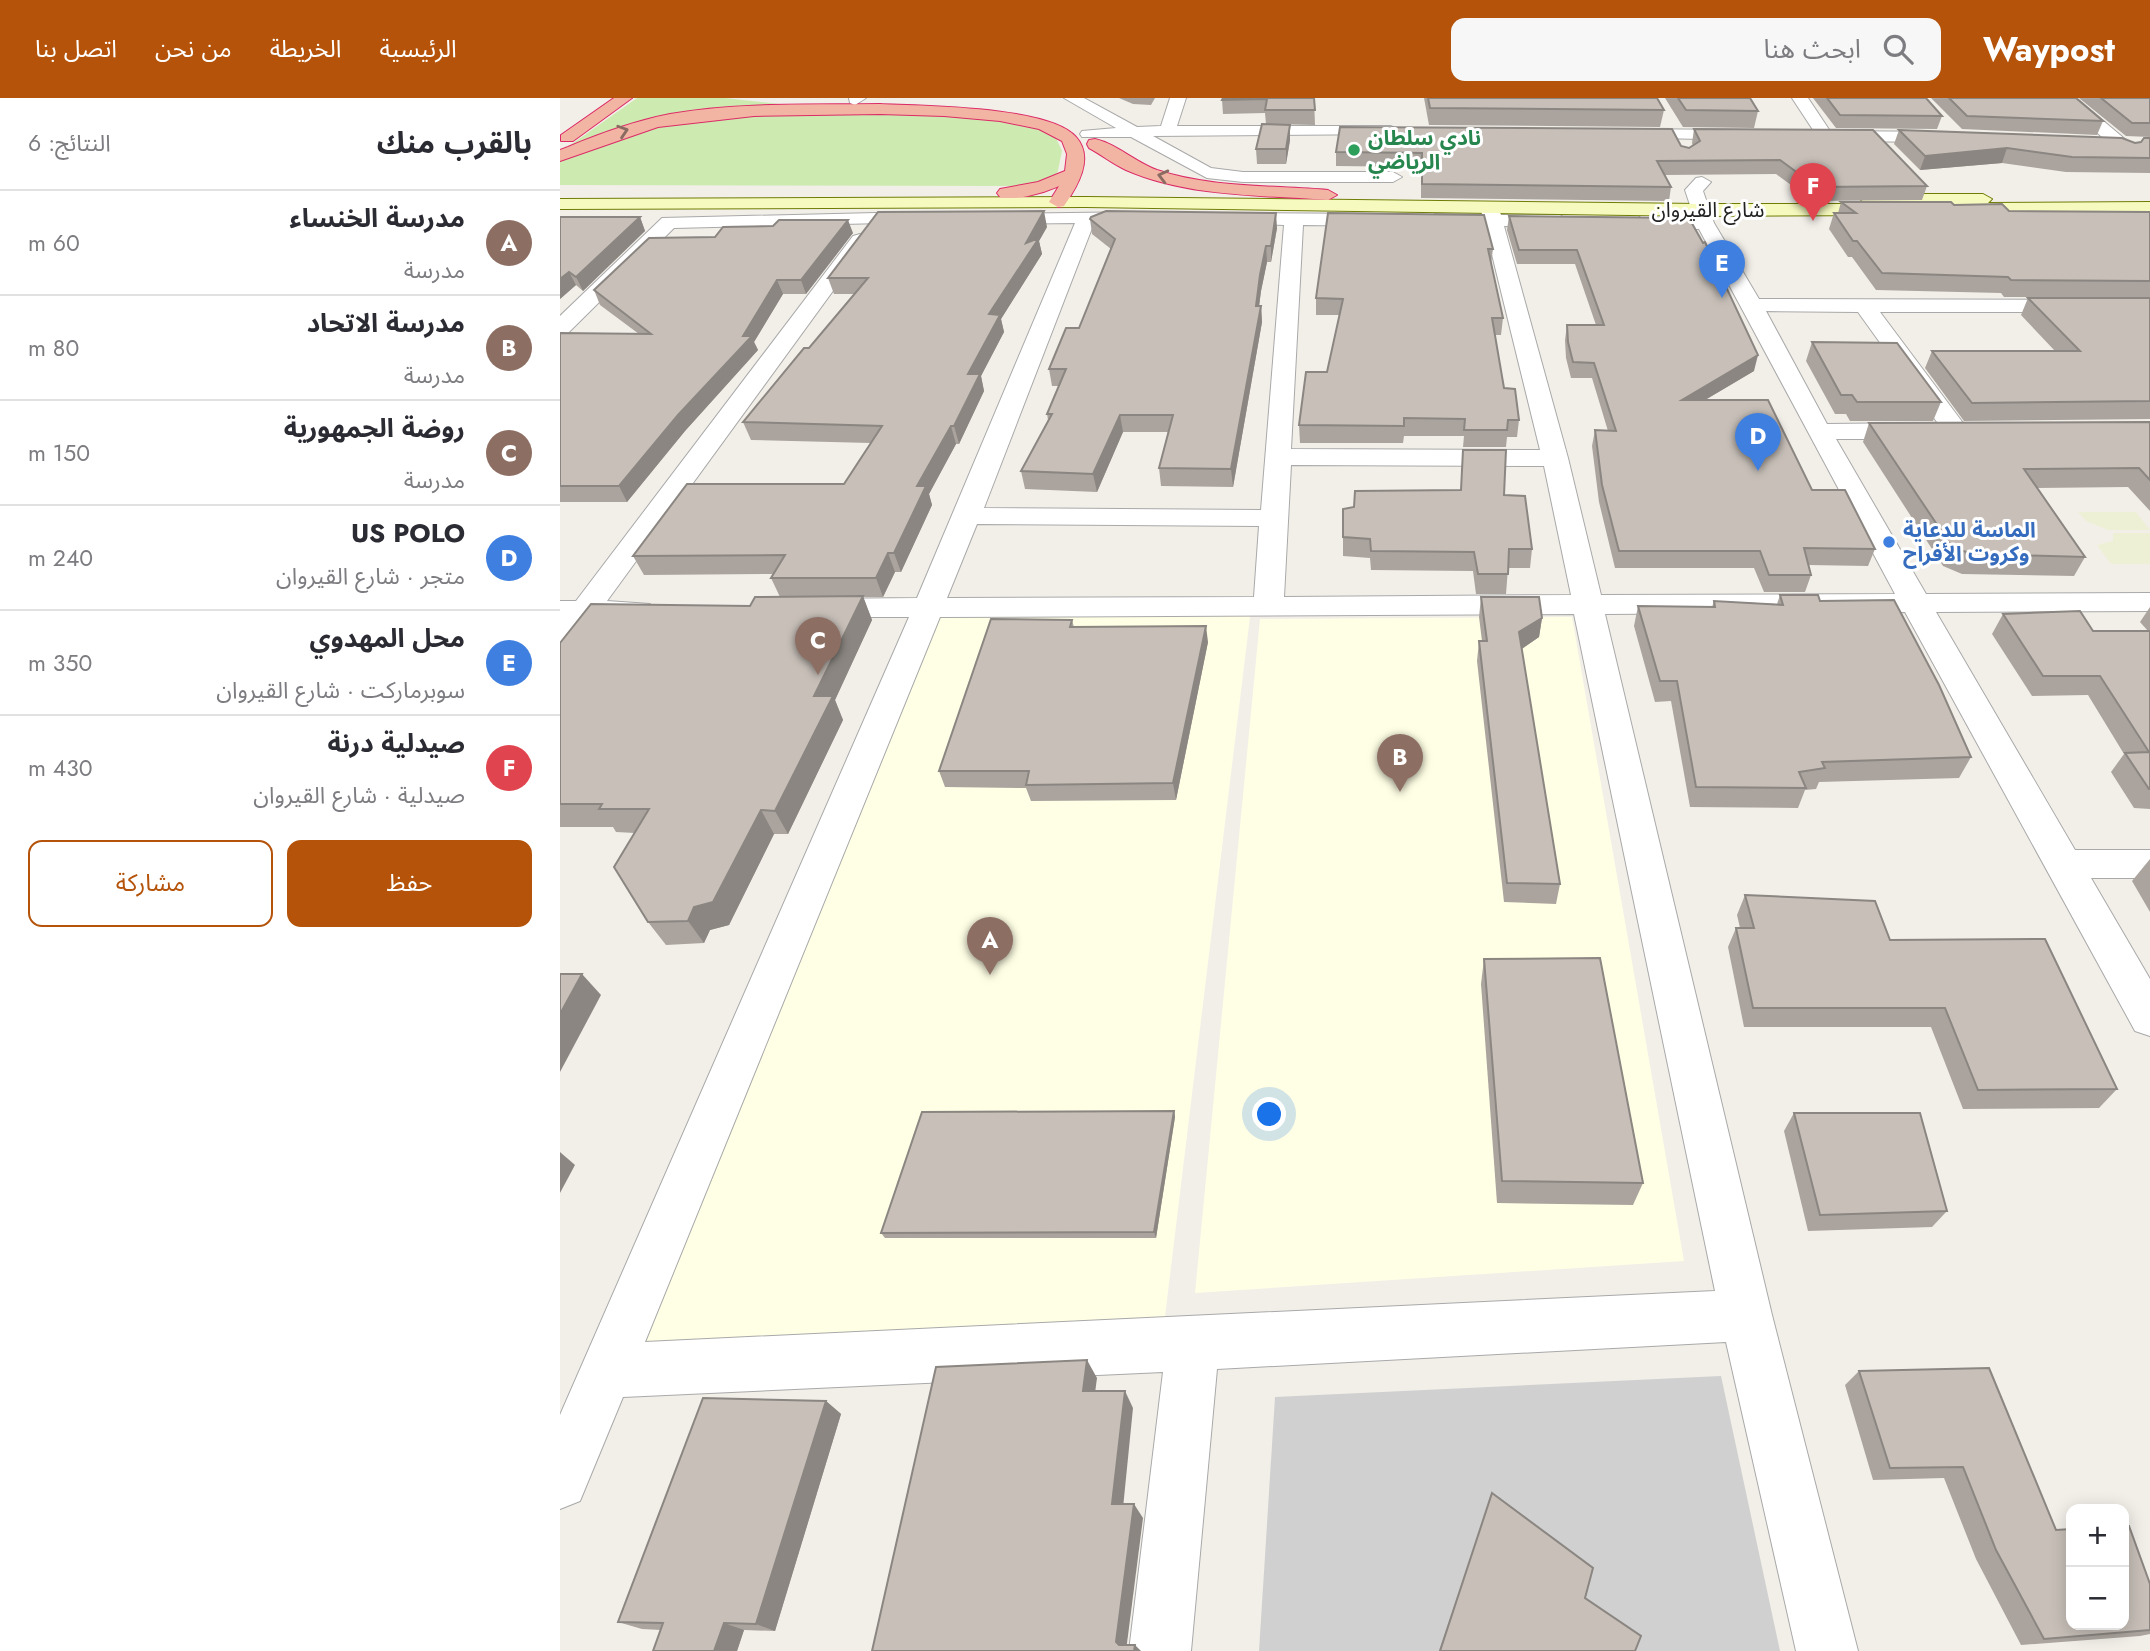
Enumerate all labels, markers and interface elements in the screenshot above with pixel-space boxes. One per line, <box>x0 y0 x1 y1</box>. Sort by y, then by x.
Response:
search box <box>1451 18 1941 81</box>
text: Waypost <box>1983 26 2115 73</box>
text: ابحث هنا <box>1764 30 1861 68</box>
icon: search <box>1879 30 1917 68</box>
text: اتصل بنا <box>35 31 117 66</box>
text: من نحن <box>155 31 232 66</box>
text: الخريطة <box>270 31 342 66</box>
text: الرئيسية <box>380 31 457 66</box>
text: بالقرب منك <box>377 121 532 164</box>
place label: نادي سلطان الرياضي <box>1368 123 1481 179</box>
one-way arrow <box>617 125 629 140</box>
text: النتائج: 6 <box>28 126 111 160</box>
marker: نادي سلطان الرياضي <box>1346 142 1362 158</box>
pin: F <box>1790 163 1836 221</box>
one-way arrow <box>1157 170 1169 184</box>
street label: شارع القيروان <box>1651 195 1765 225</box>
text: مدرسة الخنساء <box>289 199 465 237</box>
text: 60 m <box>28 226 80 260</box>
text: A <box>501 226 517 260</box>
pin: E <box>1699 240 1745 298</box>
text: مدرسة <box>404 253 465 287</box>
text: مدرسة الاتحاد <box>307 304 465 342</box>
text: 80 m <box>28 331 79 365</box>
text: B <box>501 331 517 365</box>
text: مدرسة <box>404 358 465 392</box>
text: روضة الجمهورية <box>284 409 465 447</box>
pin: D <box>1735 413 1781 471</box>
text: 150 m <box>28 436 90 470</box>
text: C <box>501 436 517 470</box>
text: مدرسة <box>404 463 465 497</box>
text: US POLO <box>351 514 465 552</box>
place label: الماسة للدعاية وكروت الأفراح <box>1903 515 2036 569</box>
marker: الماسة للدعاية وكروت الأفراح <box>1881 534 1897 550</box>
text: 240 m <box>28 541 93 575</box>
text: D <box>501 541 517 575</box>
text: متجر · شارع القيروان <box>276 559 465 593</box>
pin: C <box>795 617 841 675</box>
text: محل المهدوي <box>309 619 465 657</box>
text: 350 m <box>28 646 92 680</box>
text: E <box>502 646 516 680</box>
text: سوبرماركت · شارع القيروان <box>216 673 465 707</box>
text: صيدلية درنة <box>328 724 465 762</box>
pin: B <box>1377 734 1423 792</box>
text: 430 m <box>28 751 93 785</box>
text: F <box>503 751 515 785</box>
text: صيدلية · شارع القيروان <box>253 778 465 812</box>
button: مشاركة <box>28 840 273 927</box>
button: حفظ <box>287 840 532 927</box>
pin: A <box>967 917 1013 975</box>
your location <box>1252 1097 1286 1131</box>
map controls <box>2066 1504 2129 1630</box>
button: + <box>2066 1504 2129 1567</box>
button: − <box>2066 1567 2129 1630</box>

